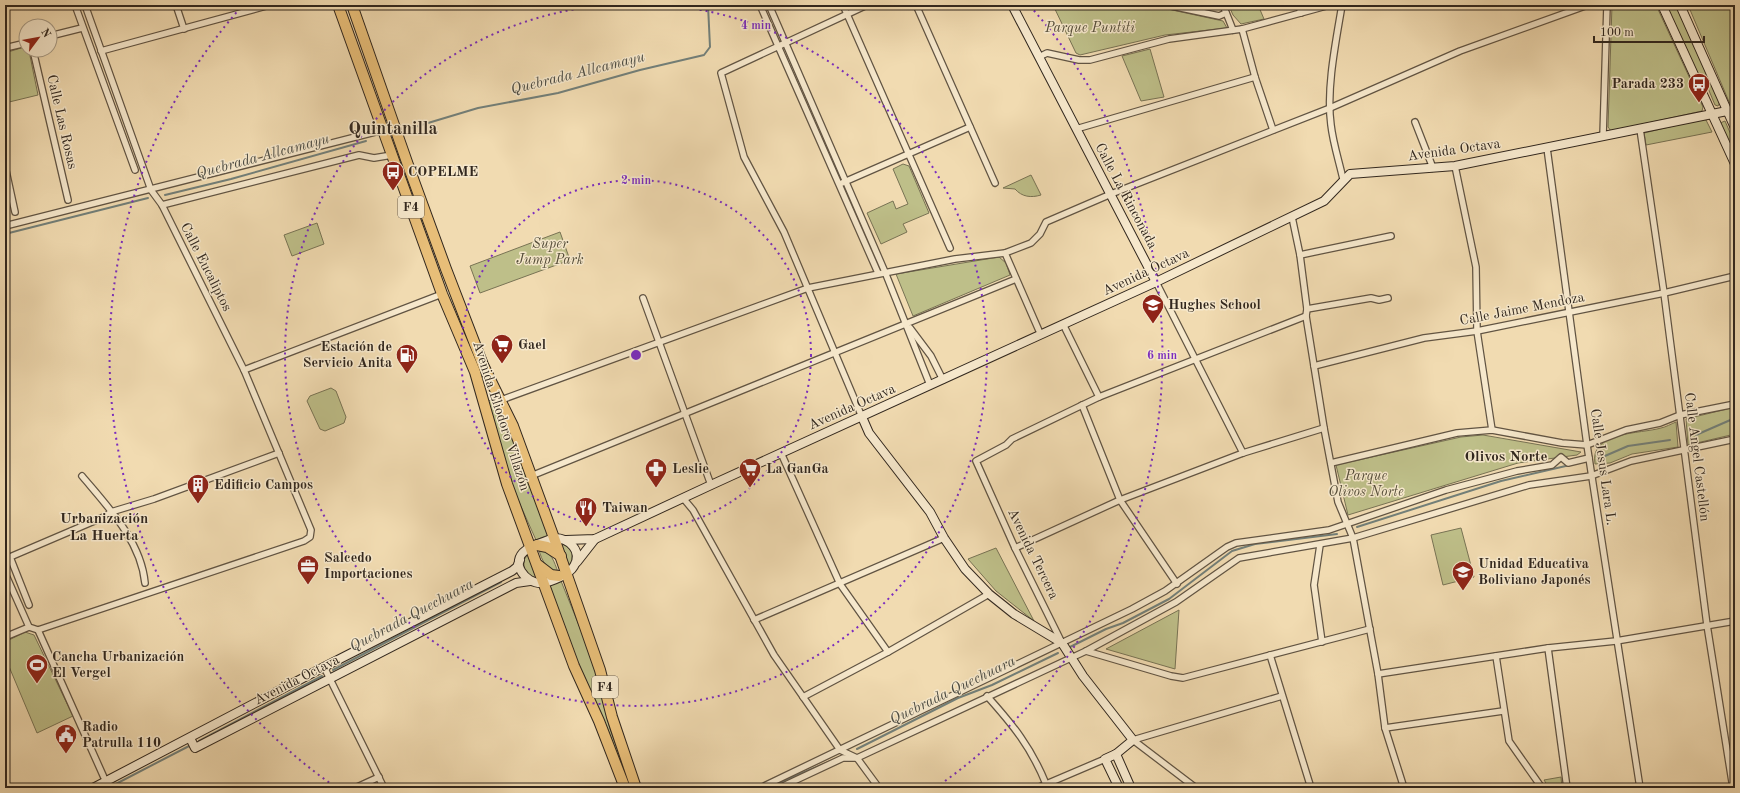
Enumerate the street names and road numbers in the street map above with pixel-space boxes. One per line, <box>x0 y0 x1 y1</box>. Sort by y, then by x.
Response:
street label: Calle Las Rosas <box>44 73 80 171</box>
street label: Avenida Octava <box>1407 137 1501 163</box>
street label: Calle La Rinconada <box>1092 141 1160 251</box>
road number: F4 <box>398 196 424 218</box>
street label: Calle Eucaliptos <box>178 221 234 313</box>
street label: Avenida Octava <box>1101 246 1191 298</box>
street label: Calle Jaime Mendoza <box>1458 290 1586 328</box>
street label: Avenida Eliodoro Villazón <box>470 339 532 493</box>
street label: Avenida Octava <box>806 382 898 432</box>
street label: Calle Angel Castellón <box>1682 392 1712 523</box>
street label: Calle Jesus Lara L. <box>1588 408 1618 526</box>
street label: Avenida Tercera <box>1005 506 1061 602</box>
street label: Avenida Octava <box>252 652 342 707</box>
road number: F4 <box>592 676 618 698</box>

